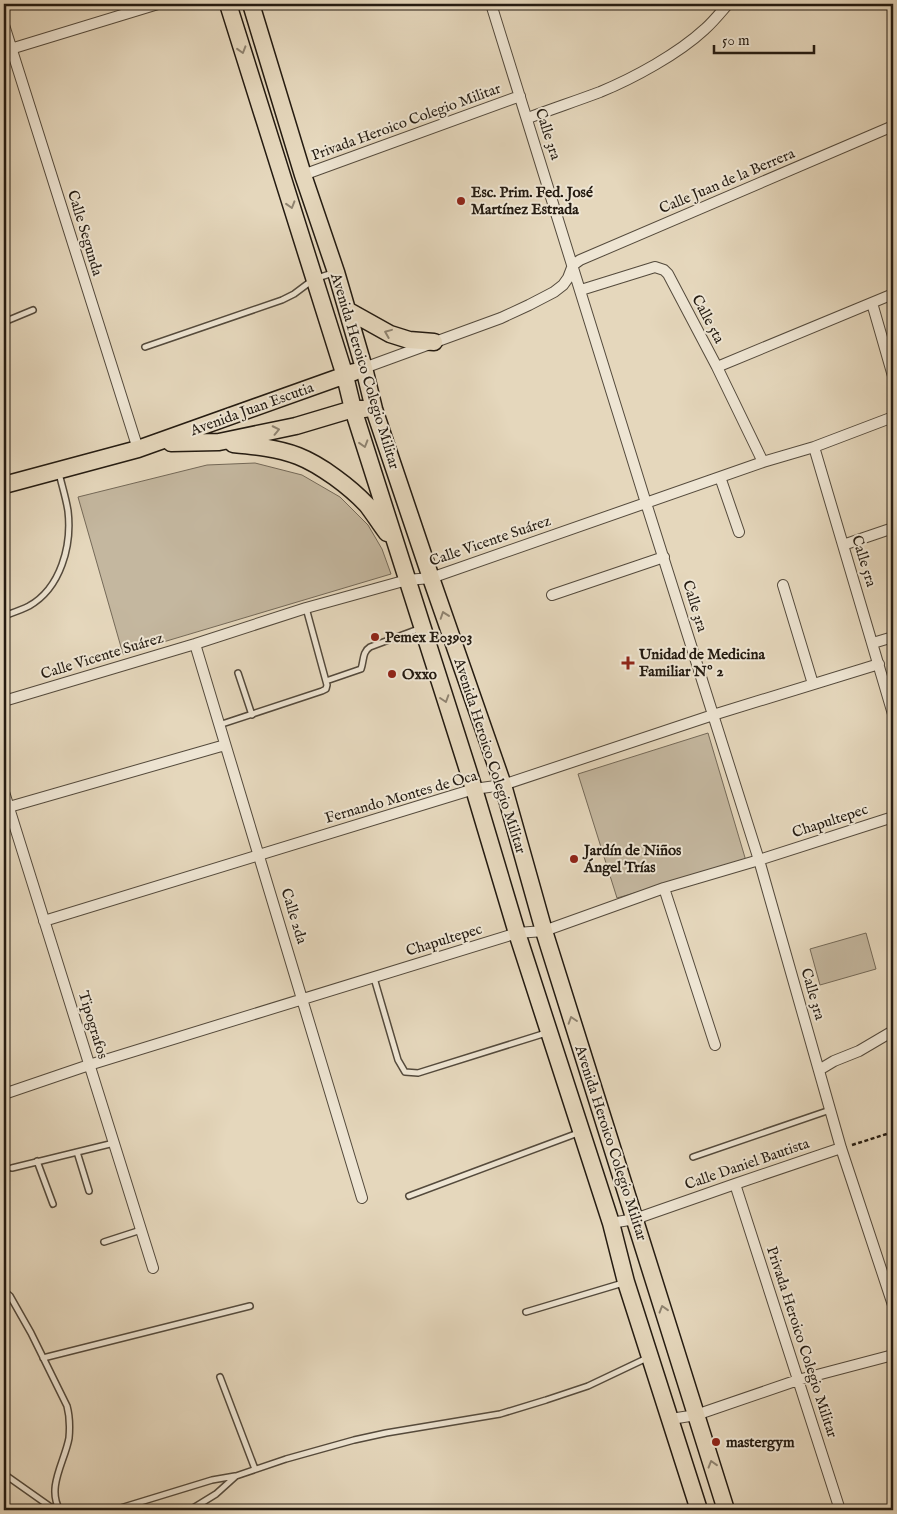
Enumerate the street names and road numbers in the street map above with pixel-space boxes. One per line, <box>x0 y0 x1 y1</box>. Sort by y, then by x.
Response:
street label: Privada Heroico Colegio Militar <box>309 79 504 165</box>
street label: Calle 3ra <box>531 106 565 163</box>
street label: Calle Juan de la Berrera <box>656 144 798 218</box>
street label: Calle Segunda <box>63 188 107 279</box>
street label: Avenida Heroico Colegio Militar <box>326 270 404 472</box>
street label: Calle 5ta <box>687 291 729 347</box>
street label: Avenida Juan Escutia <box>187 378 317 440</box>
street label: Calle Vicente Suárez <box>427 511 553 571</box>
street label: Calle 5ra <box>847 533 881 590</box>
street label: Calle 3ra <box>678 578 712 635</box>
street label: Calle Vicente Suárez <box>38 628 166 684</box>
street label: Avenida Heroico Colegio Militar <box>449 655 531 857</box>
street label: Fernando Montes de Oca <box>323 766 480 828</box>
street label: Chapultepec <box>790 800 870 842</box>
street label: Calle 2da <box>277 886 312 947</box>
street label: Chapultepec <box>404 919 484 961</box>
street label: Calle 3ra <box>797 966 830 1023</box>
street label: Tipografos <box>74 989 112 1061</box>
street label: Avenida Heroico Colegio Militar <box>570 1042 652 1244</box>
street label: Calle Daniel Bautista <box>682 1134 812 1194</box>
street label: Privada Heroico Colegio Militar <box>762 1244 842 1441</box>

